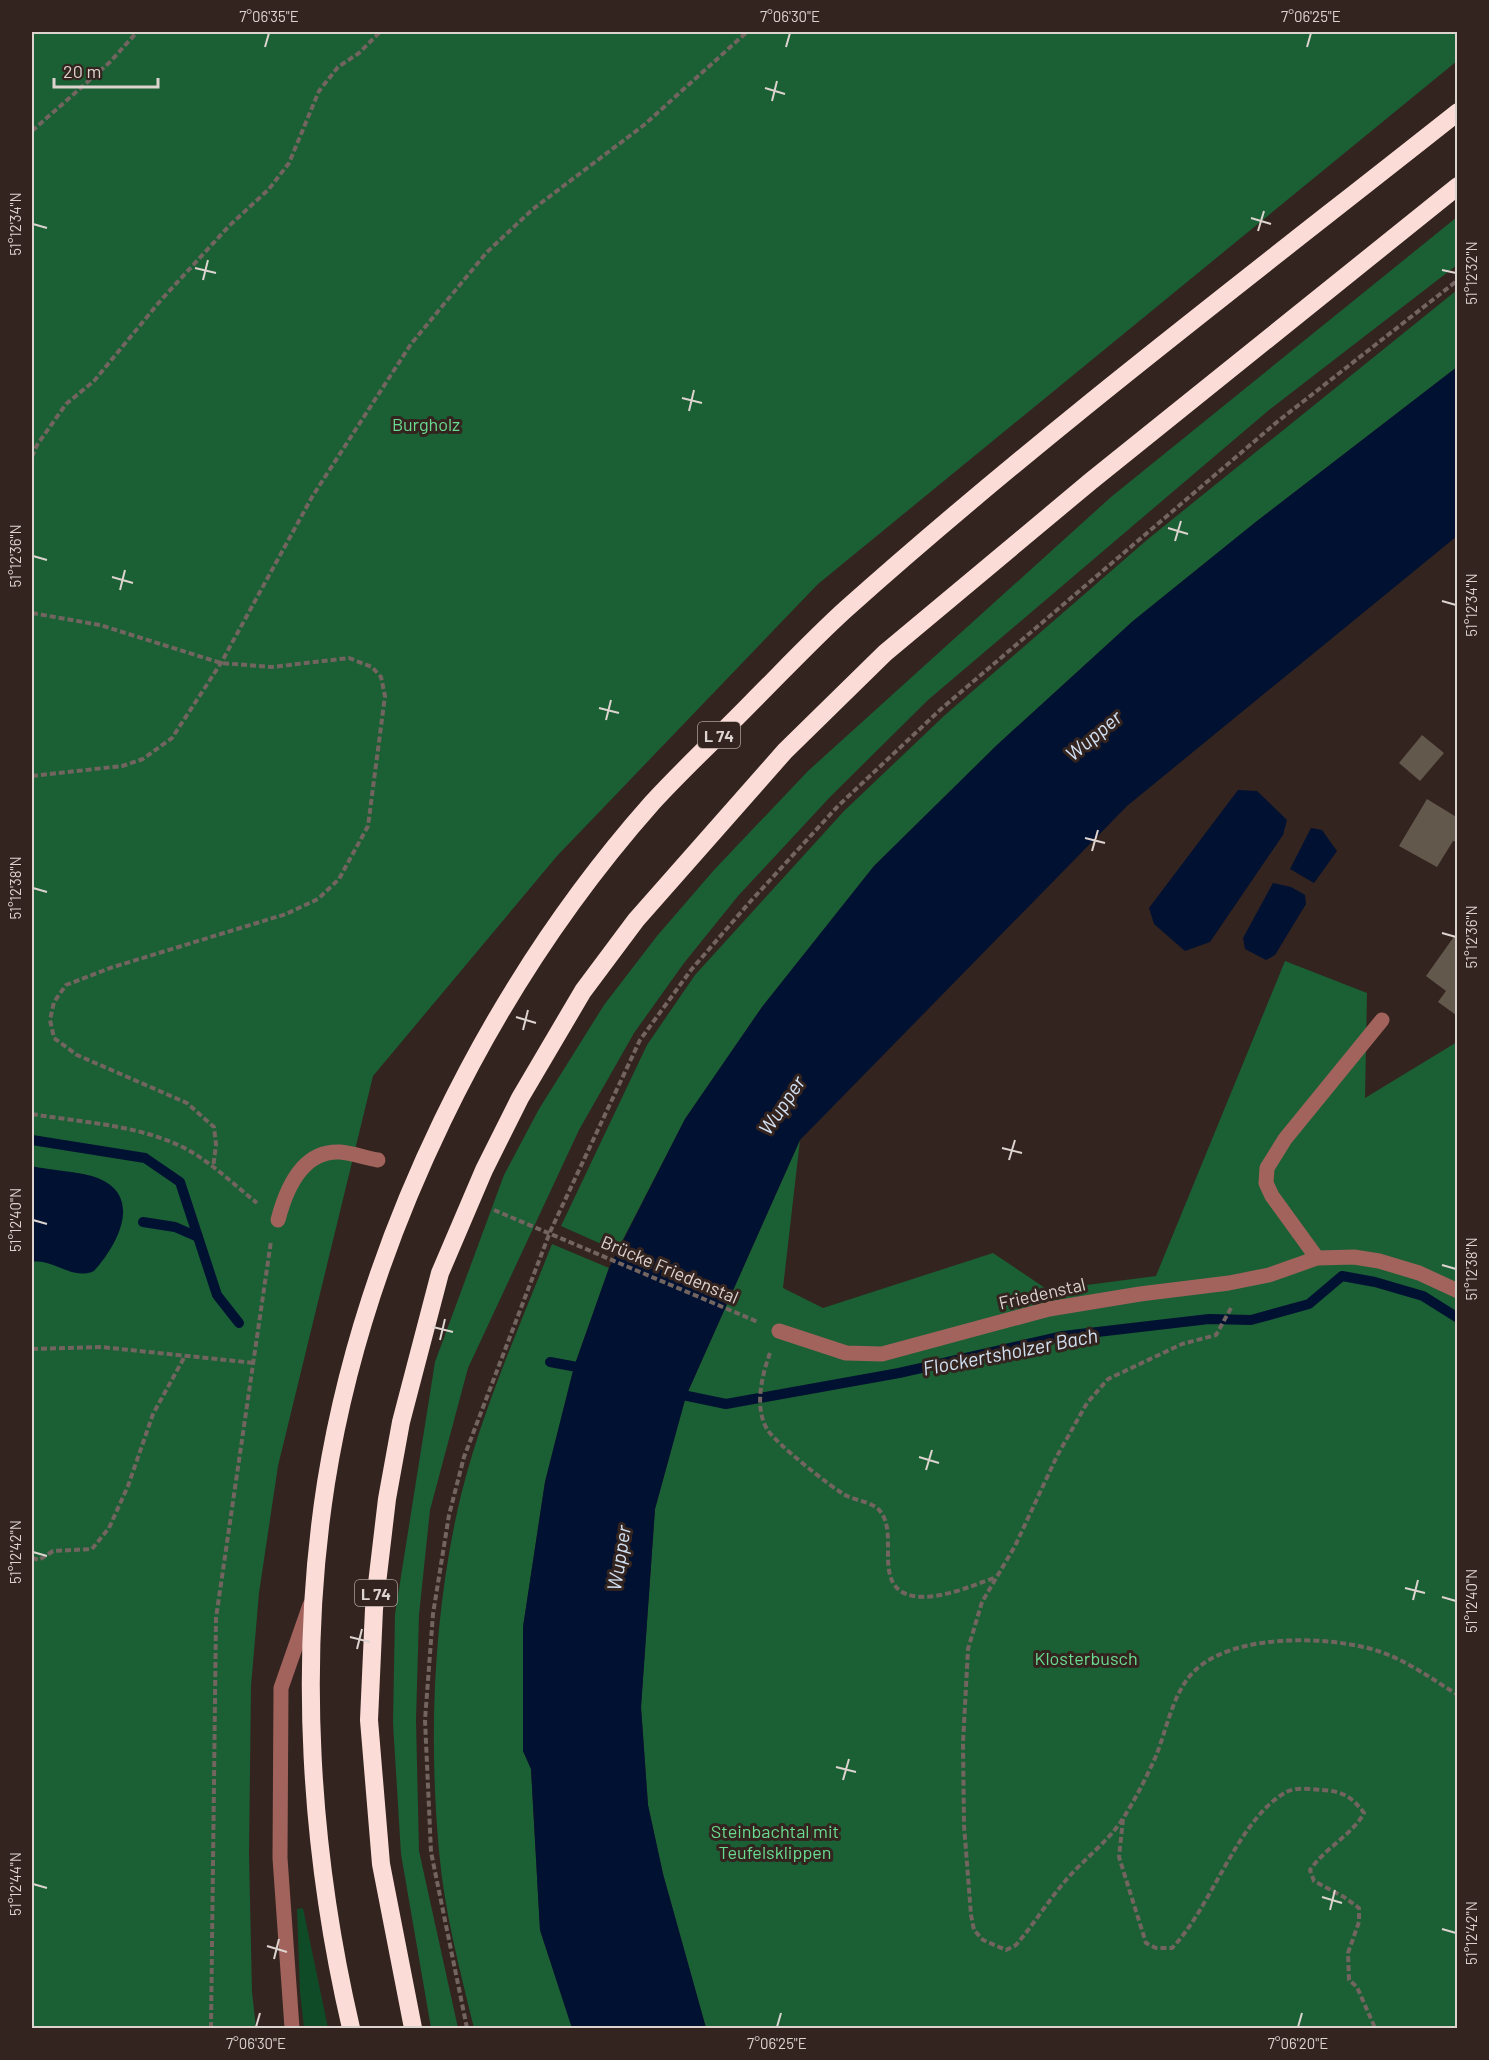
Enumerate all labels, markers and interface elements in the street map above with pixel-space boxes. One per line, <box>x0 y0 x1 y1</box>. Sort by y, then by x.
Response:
text: 7°06'35"E <box>239 7 299 25</box>
text: 7°06'30"E <box>760 7 820 25</box>
text: 7°06'25"E <box>1281 7 1341 25</box>
scale bar <box>54 51 158 89</box>
text: 20 m <box>63 60 101 82</box>
text: 51°12'34"N <box>6 192 24 256</box>
text: 51°12'32"N <box>1462 241 1480 305</box>
park label: Burgholz <box>392 413 460 435</box>
text: 51°12'36"N <box>6 524 24 588</box>
text: 51°12'34"N <box>1462 573 1480 637</box>
water label: Wupper <box>1060 704 1127 765</box>
road number: L 74 <box>698 722 740 748</box>
text: 51°12'38"N <box>6 856 24 920</box>
text: 51°12'36"N <box>1462 905 1480 969</box>
water label: Wupper <box>753 1070 810 1139</box>
text: 51°12'40"N <box>6 1188 24 1252</box>
street label: Brücke Friedenstal <box>598 1230 742 1308</box>
text: 51°12'38"N <box>1462 1237 1480 1301</box>
street label: Friedenstal <box>996 1272 1088 1314</box>
water label: Flockertsholzer Bach <box>920 1322 1100 1380</box>
text: 51°12'42"N <box>6 1520 24 1584</box>
water label: Wupper <box>601 1523 635 1592</box>
text: 51°12'40"N <box>1462 1569 1480 1633</box>
road number: L 74 <box>355 1580 397 1606</box>
park label: Klosterbusch <box>1034 1647 1138 1669</box>
park label: Steinbachtal mit Teufelsklippen <box>711 1820 839 1863</box>
text: 51°12'44"N <box>6 1852 24 1916</box>
text: 51°12'42"N <box>1462 1901 1480 1965</box>
text: 7°06'30"E <box>226 2034 286 2052</box>
text: 7°06'25"E <box>747 2034 807 2052</box>
text: 7°06'20"E <box>1268 2034 1328 2052</box>

